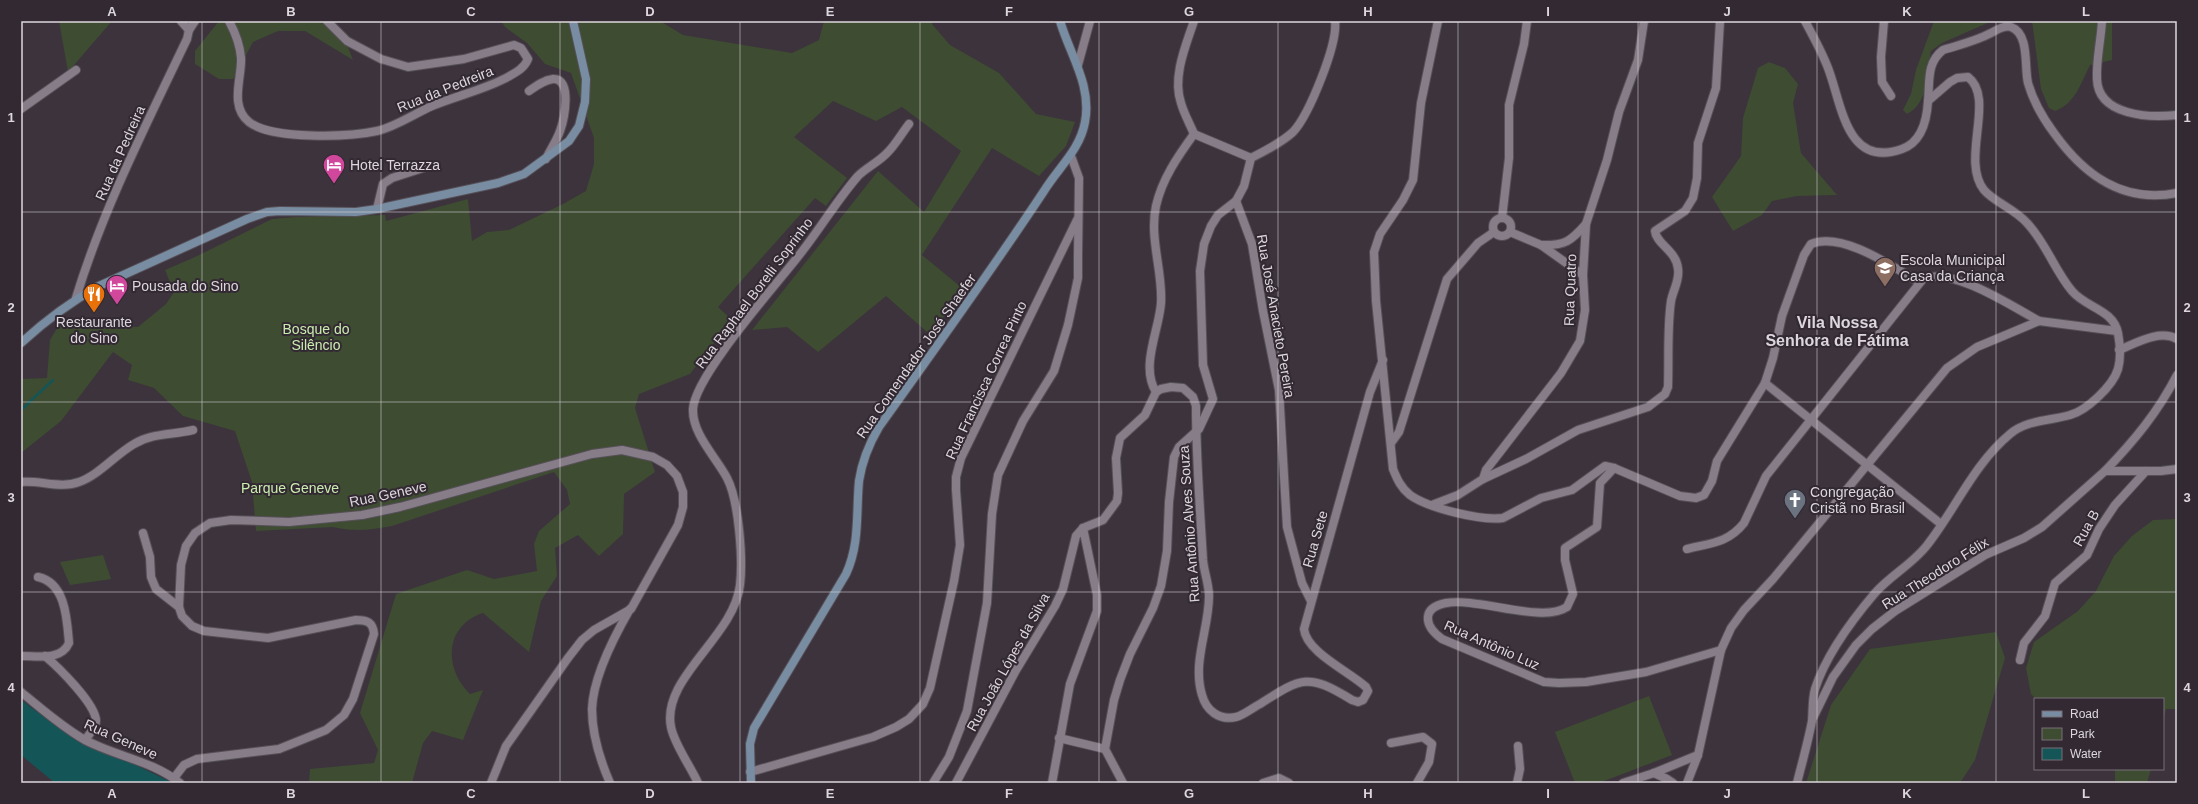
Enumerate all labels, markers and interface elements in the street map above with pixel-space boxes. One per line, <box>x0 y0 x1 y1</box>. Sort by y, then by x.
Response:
text: A <box>107 4 117 19</box>
text: B <box>286 4 296 19</box>
text: C <box>466 4 476 19</box>
text: D <box>645 4 655 19</box>
text: E <box>826 4 835 19</box>
text: F <box>1005 4 1013 19</box>
text: G <box>1184 4 1194 19</box>
text: H <box>1363 4 1373 19</box>
text: I <box>1546 4 1550 19</box>
text: J <box>1723 4 1731 19</box>
text: K <box>1902 4 1912 19</box>
text: L <box>2082 4 2090 19</box>
street label: Rua da Pedreira <box>395 62 495 116</box>
street label: Rua da Pedreira <box>92 103 148 203</box>
text: 1 <box>7 110 15 125</box>
text: 1 <box>2183 110 2191 125</box>
hotel icon: Hotel Terrazza <box>321 152 347 185</box>
place label: Hotel Terrazza <box>350 157 440 173</box>
street label: Rua Raphael Borelli Soprinho <box>692 214 816 371</box>
street label: Rua José Anacieto Pereira <box>1254 233 1298 399</box>
place label: Escola Municipal Casa da Criança <box>1900 252 2005 284</box>
street label: Rua Quatro <box>1561 253 1579 326</box>
school or university icon: Escola Municipal Casa da Criança <box>1872 255 1898 288</box>
street label: Rua Comendador José Shaefer <box>853 270 979 441</box>
hotel icon: Pousada do Sino <box>104 273 130 306</box>
place label: Pousada do Sino <box>132 278 239 294</box>
restaurant icon: Restaurante do Sino <box>81 281 107 314</box>
street label: Rua Francisca Correa Pinto <box>942 298 1030 462</box>
text: 2 <box>7 300 15 315</box>
text: 2 <box>2183 300 2191 315</box>
place label: Restaurante do Sino <box>56 314 132 346</box>
district label: Vila Nossa Senhora de Fátima <box>1765 314 1909 349</box>
park label: Bosque do Silêncio <box>283 321 350 353</box>
street label: Rua Antônio Alves Souza <box>1176 445 1202 603</box>
street label: Rua Geneve <box>348 478 428 510</box>
park label: Parque Geneve <box>241 480 339 496</box>
place label: Congregação Cristã no Brasil <box>1810 484 1905 516</box>
church icon: Congregação Cristã no Brasil <box>1782 487 1808 520</box>
text: 3 <box>7 490 15 505</box>
text: 3 <box>2183 490 2191 505</box>
street label: Rua B <box>2070 507 2102 549</box>
street label: Rua Sete <box>1299 509 1331 569</box>
street label: Rua Theodoro Félix <box>1879 534 1991 612</box>
street label: Rua João Lópes da Silva <box>963 590 1053 734</box>
street label: Rua Antônio Luz <box>1442 617 1542 673</box>
text: 4 <box>7 680 15 695</box>
text: 4 <box>2183 680 2191 695</box>
legend <box>2034 698 2164 770</box>
text: Road <box>2070 707 2099 721</box>
street label: Rua Geneve <box>82 716 160 762</box>
text: Park <box>2070 727 2096 741</box>
text: Water <box>2070 747 2102 761</box>
text: A <box>107 786 117 801</box>
text: B <box>286 786 296 801</box>
text: C <box>466 786 476 801</box>
text: D <box>645 786 655 801</box>
text: E <box>826 786 835 801</box>
text: F <box>1005 786 1013 801</box>
text: G <box>1184 786 1194 801</box>
text: H <box>1363 786 1373 801</box>
text: I <box>1546 786 1550 801</box>
text: J <box>1723 786 1731 801</box>
text: K <box>1902 786 1912 801</box>
text: L <box>2082 786 2090 801</box>

